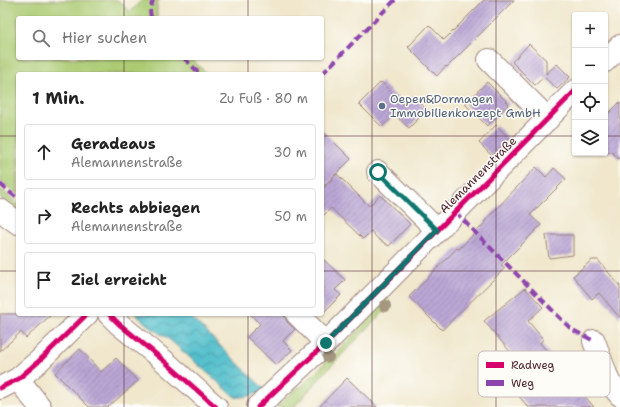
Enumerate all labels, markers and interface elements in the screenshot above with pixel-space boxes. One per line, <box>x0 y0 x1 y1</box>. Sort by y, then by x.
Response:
map controls <box>572 12 608 156</box>
button: + <box>572 12 608 48</box>
search box <box>16 16 324 60</box>
icon: search <box>30 27 52 49</box>
text: Hier suchen <box>62 28 147 48</box>
button: − <box>572 48 608 84</box>
button: locate <box>572 84 608 120</box>
text: 1 Min. <box>32 87 85 109</box>
text: Zu Fuß · 80 m <box>219 90 308 107</box>
place label: Oepen&Dormagen Immobilienkonzept GmbH <box>390 91 541 121</box>
marker: Oepen&Dormagen Immobilienkonzept GmbH <box>377 101 387 111</box>
button: layers <box>572 120 608 156</box>
street label: Alemannenstraße <box>436 133 520 217</box>
text: Geradeaus <box>71 134 156 154</box>
icon: ahead <box>33 141 55 163</box>
text: 30 m <box>273 144 307 161</box>
text: Alemannenstraße <box>71 154 183 171</box>
route start <box>369 163 387 181</box>
text: Rechts abbiegen <box>71 198 200 218</box>
icon: right <box>33 205 55 227</box>
text: 50 m <box>274 208 307 225</box>
text: Alemannenstraße <box>71 218 183 235</box>
icon: arrive <box>33 269 55 291</box>
text: Ziel erreicht <box>71 270 167 290</box>
route end <box>317 334 335 352</box>
legend <box>478 351 610 397</box>
text: Radweg <box>511 358 554 373</box>
text: Weg <box>511 376 534 391</box>

